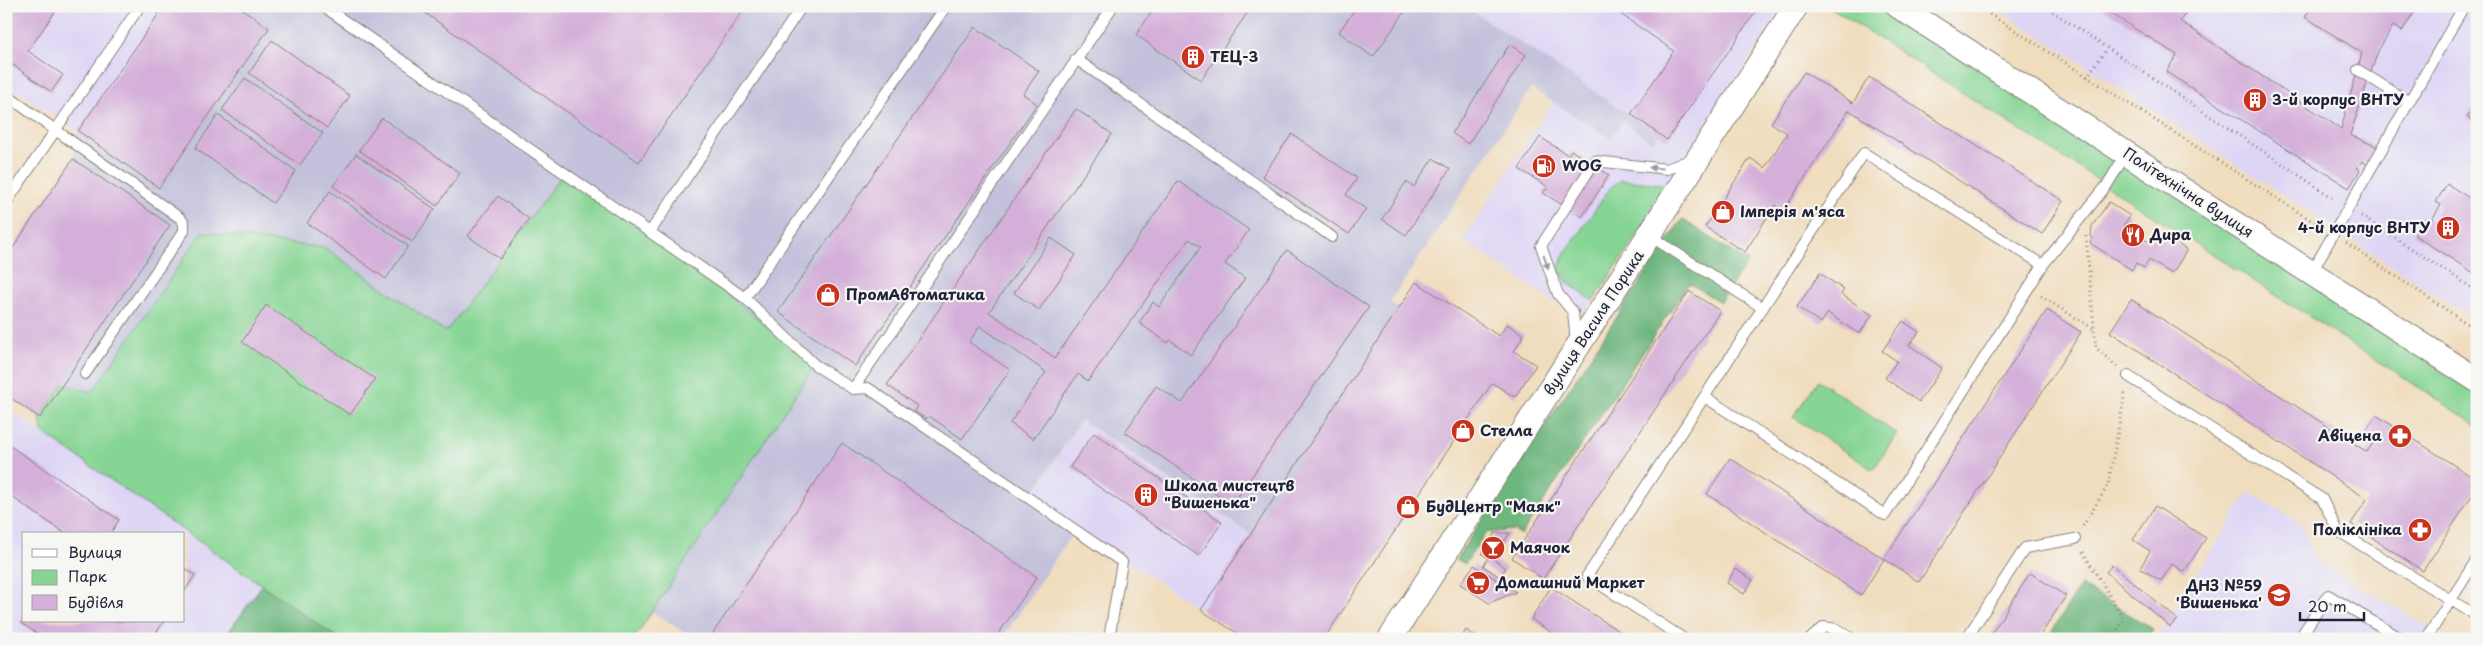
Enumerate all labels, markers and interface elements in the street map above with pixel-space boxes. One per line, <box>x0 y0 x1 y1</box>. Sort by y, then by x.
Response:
building icon: ТЕЦ-3 <box>1180 44 1206 70</box>
place label: ТЕЦ-3 <box>1210 44 1259 67</box>
building icon: 3-й корпус ВНТУ <box>2242 87 2268 113</box>
place label: 3-й корпус ВНТУ <box>2272 87 2404 110</box>
street label: Політехнічна вулиця <box>2119 141 2259 243</box>
fuel station icon: WOG <box>1531 153 1557 179</box>
place label: WOG <box>1562 153 1602 176</box>
one-way arrow <box>1648 164 1664 172</box>
shop icon: Імперія м'яса <box>1710 199 1736 225</box>
place label: Імперія м'яса <box>1740 199 1845 222</box>
place label: 4-й корпус ВНТУ <box>2298 215 2430 238</box>
building icon: 4-й корпус ВНТУ <box>2435 215 2461 241</box>
restaurant icon: Дира <box>2120 222 2146 248</box>
place label: Дира <box>2149 222 2192 245</box>
street label: вулиця Василя Порика <box>1537 244 1649 399</box>
one-way arrow <box>1543 255 1550 270</box>
shop icon: ПромАвтоматика <box>815 282 841 308</box>
place label: ПромАвтоматика <box>846 282 986 305</box>
shop icon: Стелла <box>1450 418 1476 444</box>
place label: Стелла <box>1480 418 1533 441</box>
place label: Авіцена <box>2317 423 2382 446</box>
pharmacy icon: Авіцена <box>2387 423 2413 449</box>
place label: Школа мистецтв "Вишенька" <box>1164 473 1294 513</box>
building icon: Школа мистецтв "Вишенька" <box>1133 482 1159 508</box>
shop icon: БудЦентр "Маяк" <box>1395 494 1421 520</box>
place label: БудЦентр "Маяк" <box>1426 494 1561 517</box>
place label: Поліклініка <box>2313 517 2402 540</box>
pharmacy icon: Поліклініка <box>2407 517 2433 543</box>
legend <box>22 532 185 622</box>
bar icon: Маячок <box>1480 535 1506 561</box>
place label: Маячок <box>1510 535 1570 558</box>
text: Вулиця <box>68 540 122 563</box>
text: Парк <box>68 564 107 587</box>
supermarket icon: Домашний Маркет <box>1465 570 1491 596</box>
place label: Домашний Маркет <box>1495 570 1646 593</box>
place label: ДНЗ №59 'Вишенька' <box>2176 573 2262 613</box>
school or university icon: ДНЗ №59 'Вишенька' <box>2266 582 2292 608</box>
text: Будівля <box>68 590 124 613</box>
scale bar <box>2300 590 2364 622</box>
text: 20 m <box>2308 594 2347 617</box>

